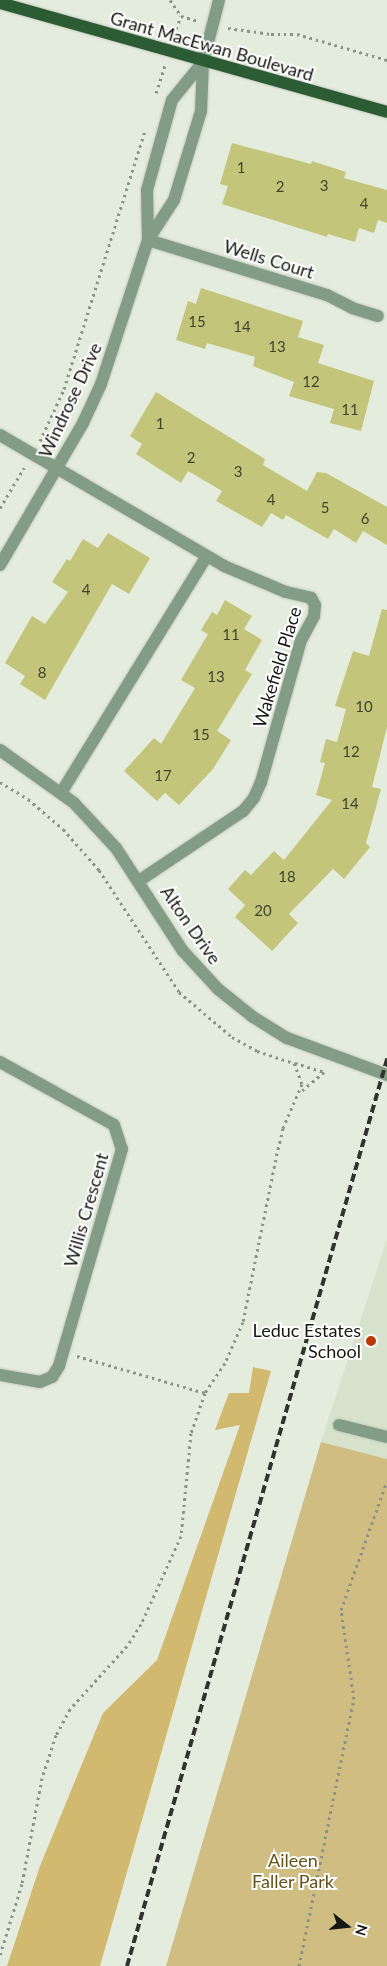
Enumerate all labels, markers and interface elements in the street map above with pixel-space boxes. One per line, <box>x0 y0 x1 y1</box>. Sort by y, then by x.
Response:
street label: Grant MacEwan Boulevard <box>108 7 316 85</box>
house number: 1 <box>237 159 245 177</box>
house number: 3 <box>320 177 328 195</box>
house number: 2 <box>276 178 284 196</box>
house number: 4 <box>360 195 368 213</box>
street label: Wells Court <box>221 235 317 283</box>
house number: 15 <box>188 313 206 331</box>
house number: 14 <box>233 318 251 336</box>
house number: 13 <box>268 338 286 356</box>
street label: Windrose Drive <box>34 339 106 461</box>
house number: 12 <box>302 373 320 391</box>
house number: 11 <box>341 401 359 419</box>
house number: 1 <box>156 415 164 433</box>
house number: 2 <box>187 449 195 467</box>
house number: 3 <box>234 463 242 481</box>
house number: 4 <box>267 491 275 509</box>
house number: 5 <box>321 499 329 517</box>
house number: 6 <box>361 510 369 528</box>
house number: 4 <box>82 581 90 599</box>
street label: Wakefield Place <box>248 604 306 730</box>
house number: 11 <box>222 626 240 644</box>
house number: 8 <box>38 664 46 682</box>
house number: 13 <box>207 668 225 686</box>
house number: 10 <box>355 698 373 716</box>
house number: 15 <box>192 726 210 744</box>
house number: 12 <box>342 743 360 761</box>
house number: 17 <box>154 767 172 785</box>
house number: 14 <box>341 795 359 813</box>
house number: 18 <box>278 868 296 886</box>
street label: Alton Drive <box>156 882 226 968</box>
house number: 20 <box>254 902 272 920</box>
street label: Willis Crescent <box>59 1150 113 1270</box>
place label: Leduc Estates School <box>253 1320 361 1362</box>
marker: Leduc Estates School <box>365 1335 377 1347</box>
park label: Aileen Faller Park <box>252 1850 334 1892</box>
north arrow <box>322 1901 372 1951</box>
text: N <box>352 1923 372 1938</box>

